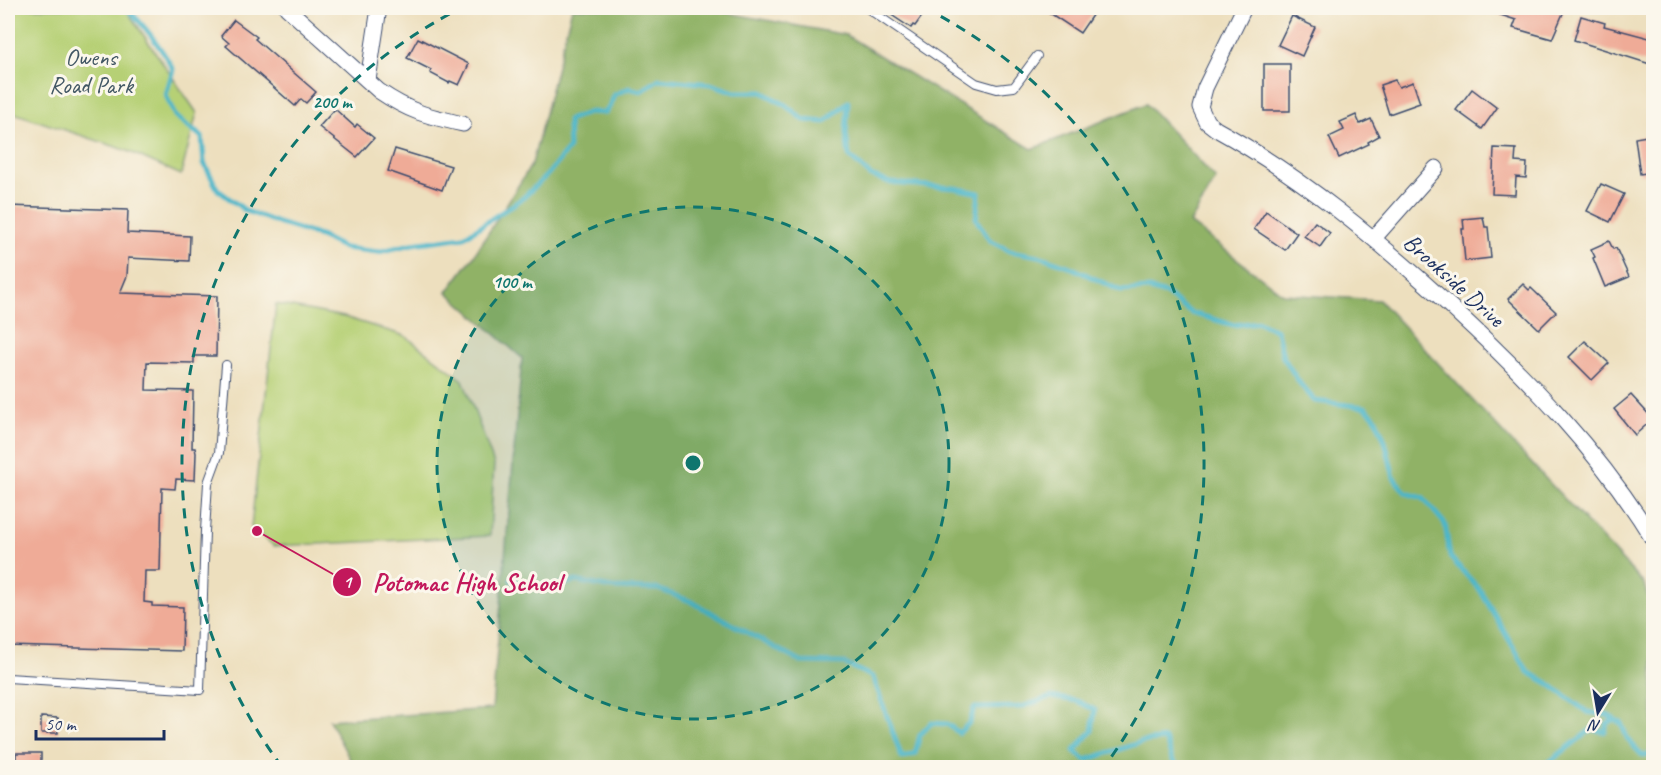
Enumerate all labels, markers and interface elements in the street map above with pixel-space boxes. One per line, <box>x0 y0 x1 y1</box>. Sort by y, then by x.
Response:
park label: Owens Road Park <box>49 42 135 100</box>
text: 200 m <box>313 91 353 113</box>
street label: Brookside Drive <box>1397 227 1512 335</box>
text: 100 m <box>493 271 533 293</box>
centre of rings <box>683 453 703 473</box>
callout: Potomac High School <box>332 560 573 604</box>
text: Potomac High School <box>373 566 566 599</box>
text: 1 <box>343 571 353 593</box>
north arrow <box>1568 682 1628 742</box>
scale bar <box>36 703 164 741</box>
text: 50 m <box>45 713 78 735</box>
text: N <box>1586 714 1602 737</box>

